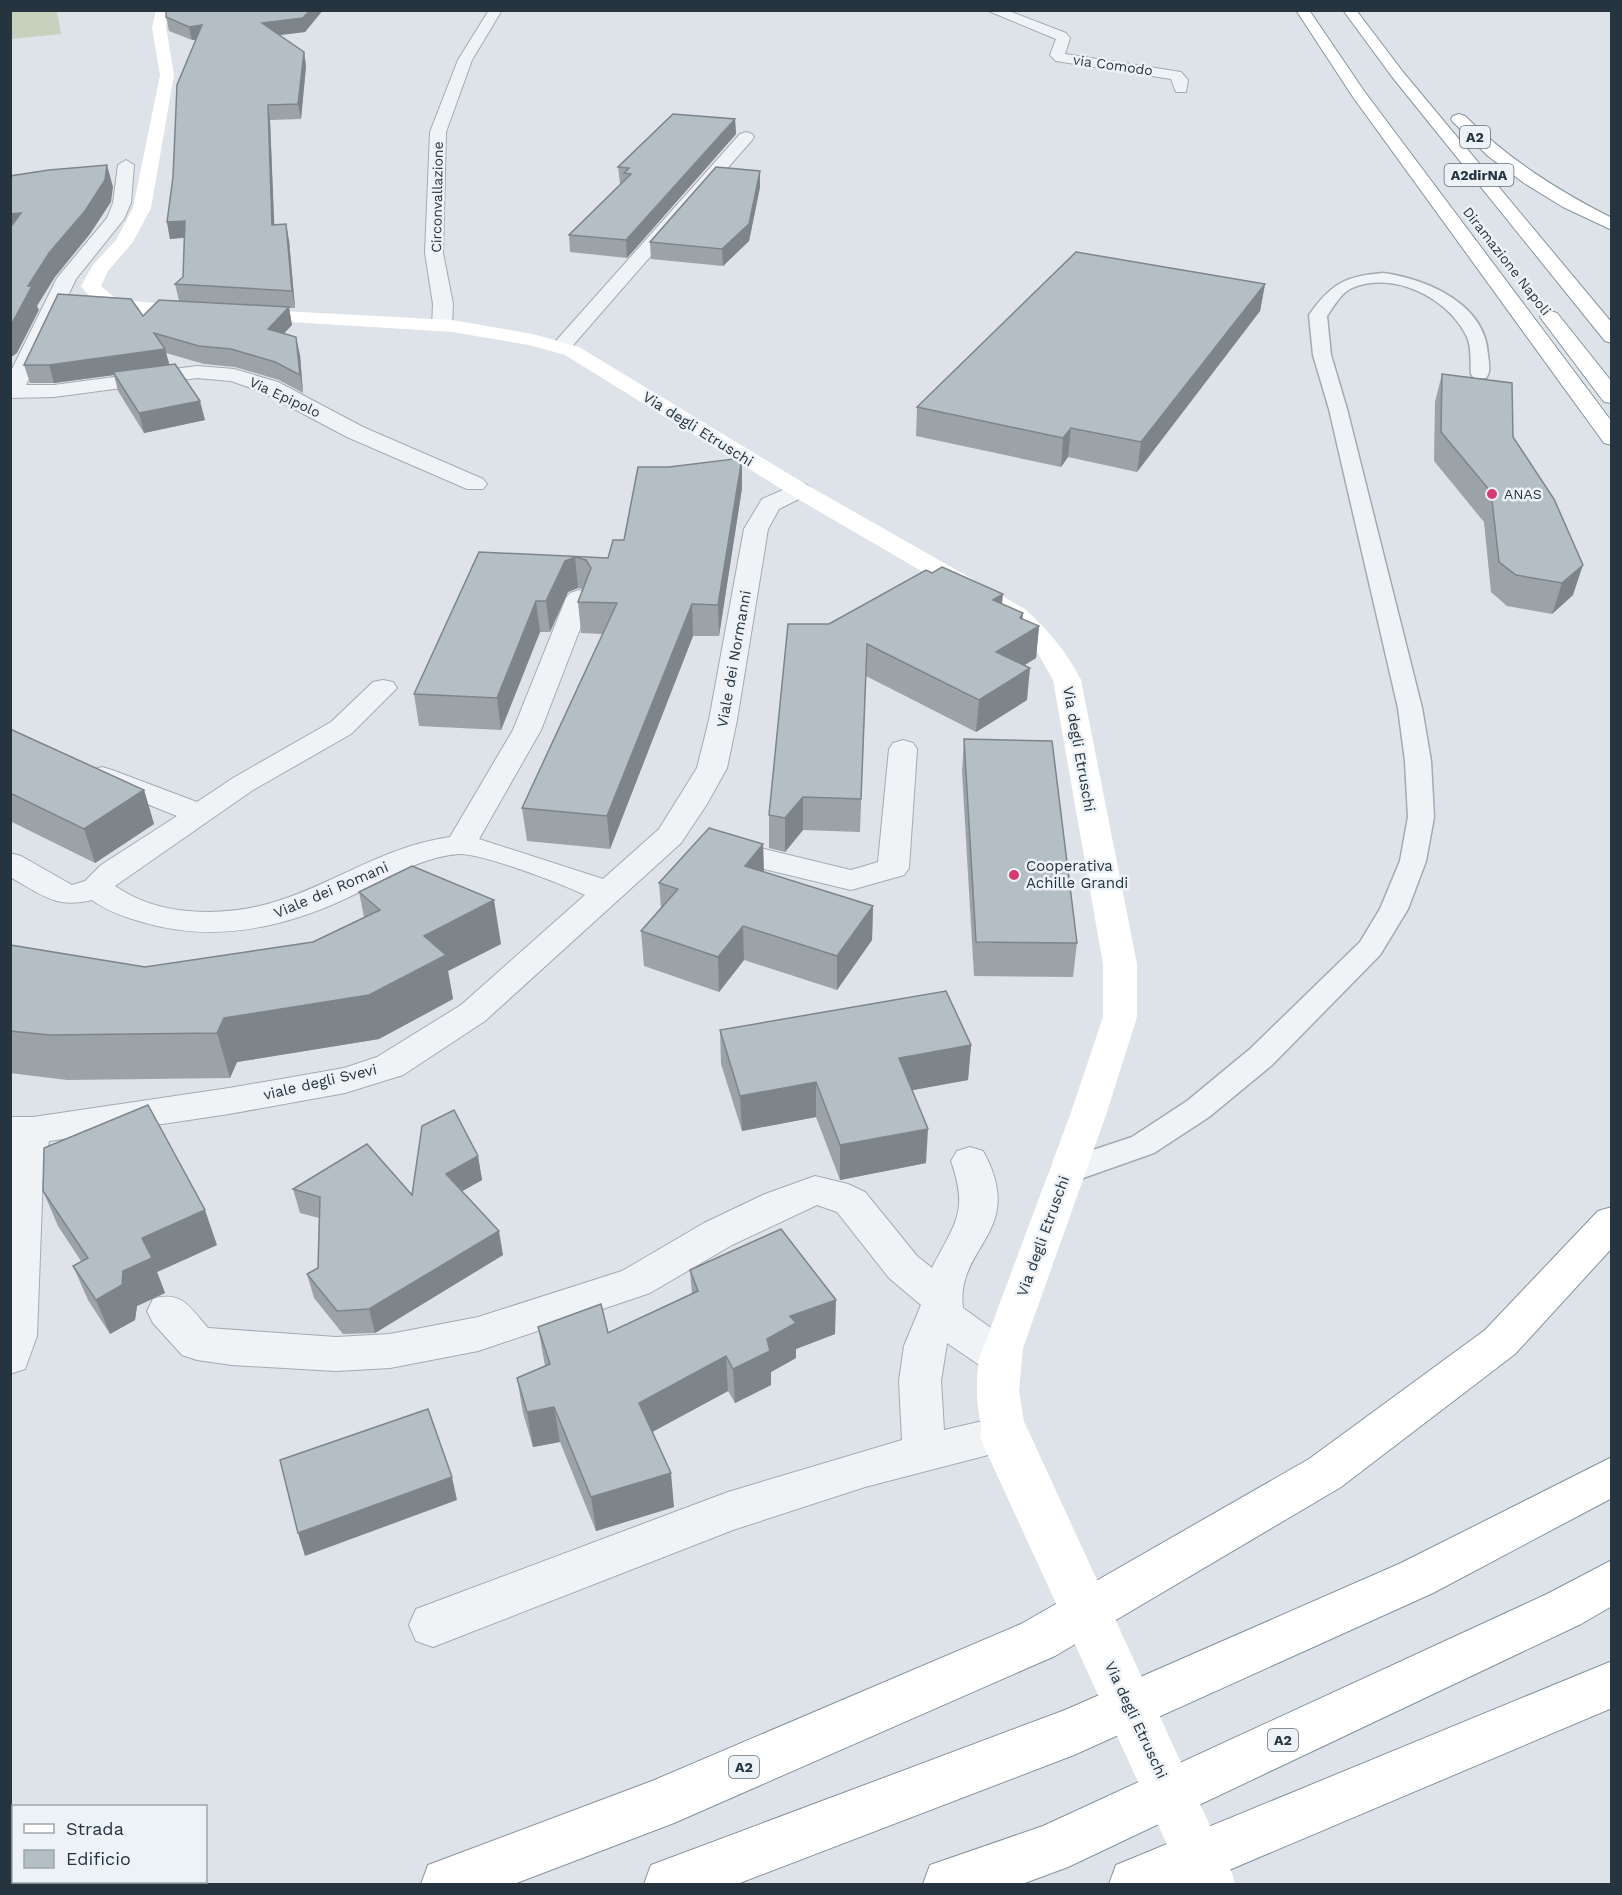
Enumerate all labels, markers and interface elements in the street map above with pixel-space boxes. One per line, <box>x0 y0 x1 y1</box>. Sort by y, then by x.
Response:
street label: via Comodo <box>1072 51 1154 79</box>
road number: A2 <box>1460 126 1490 148</box>
street label: Circonvallazione <box>428 141 446 253</box>
road number: A2dirNA <box>1444 164 1514 186</box>
street label: Diramazione Napoli <box>1460 204 1554 318</box>
street label: Via Epipolo <box>247 374 323 420</box>
street label: Via degli Etruschi <box>639 388 757 470</box>
place label: ANAS <box>1504 486 1542 502</box>
marker: ANAS <box>1485 487 1499 501</box>
street label: Viale dei Normanni <box>713 589 755 729</box>
street label: Via degli Etruschi <box>1059 685 1099 813</box>
place label: Cooperativa Achille Grandi <box>1026 857 1128 892</box>
street label: Viale dei Romani <box>271 858 391 922</box>
marker: Cooperativa Achille Grandi <box>1007 868 1021 882</box>
street label: viale degli Svevi <box>261 1060 379 1104</box>
street label: Via degli Etruschi <box>1013 1173 1073 1299</box>
street label: Via degli Etruschi <box>1101 1659 1171 1781</box>
road number: A2 <box>1268 1729 1298 1751</box>
road number: A2 <box>729 1756 759 1778</box>
legend <box>12 1805 207 1883</box>
text: Strada <box>66 1818 124 1839</box>
text: Edificio <box>66 1848 131 1869</box>

